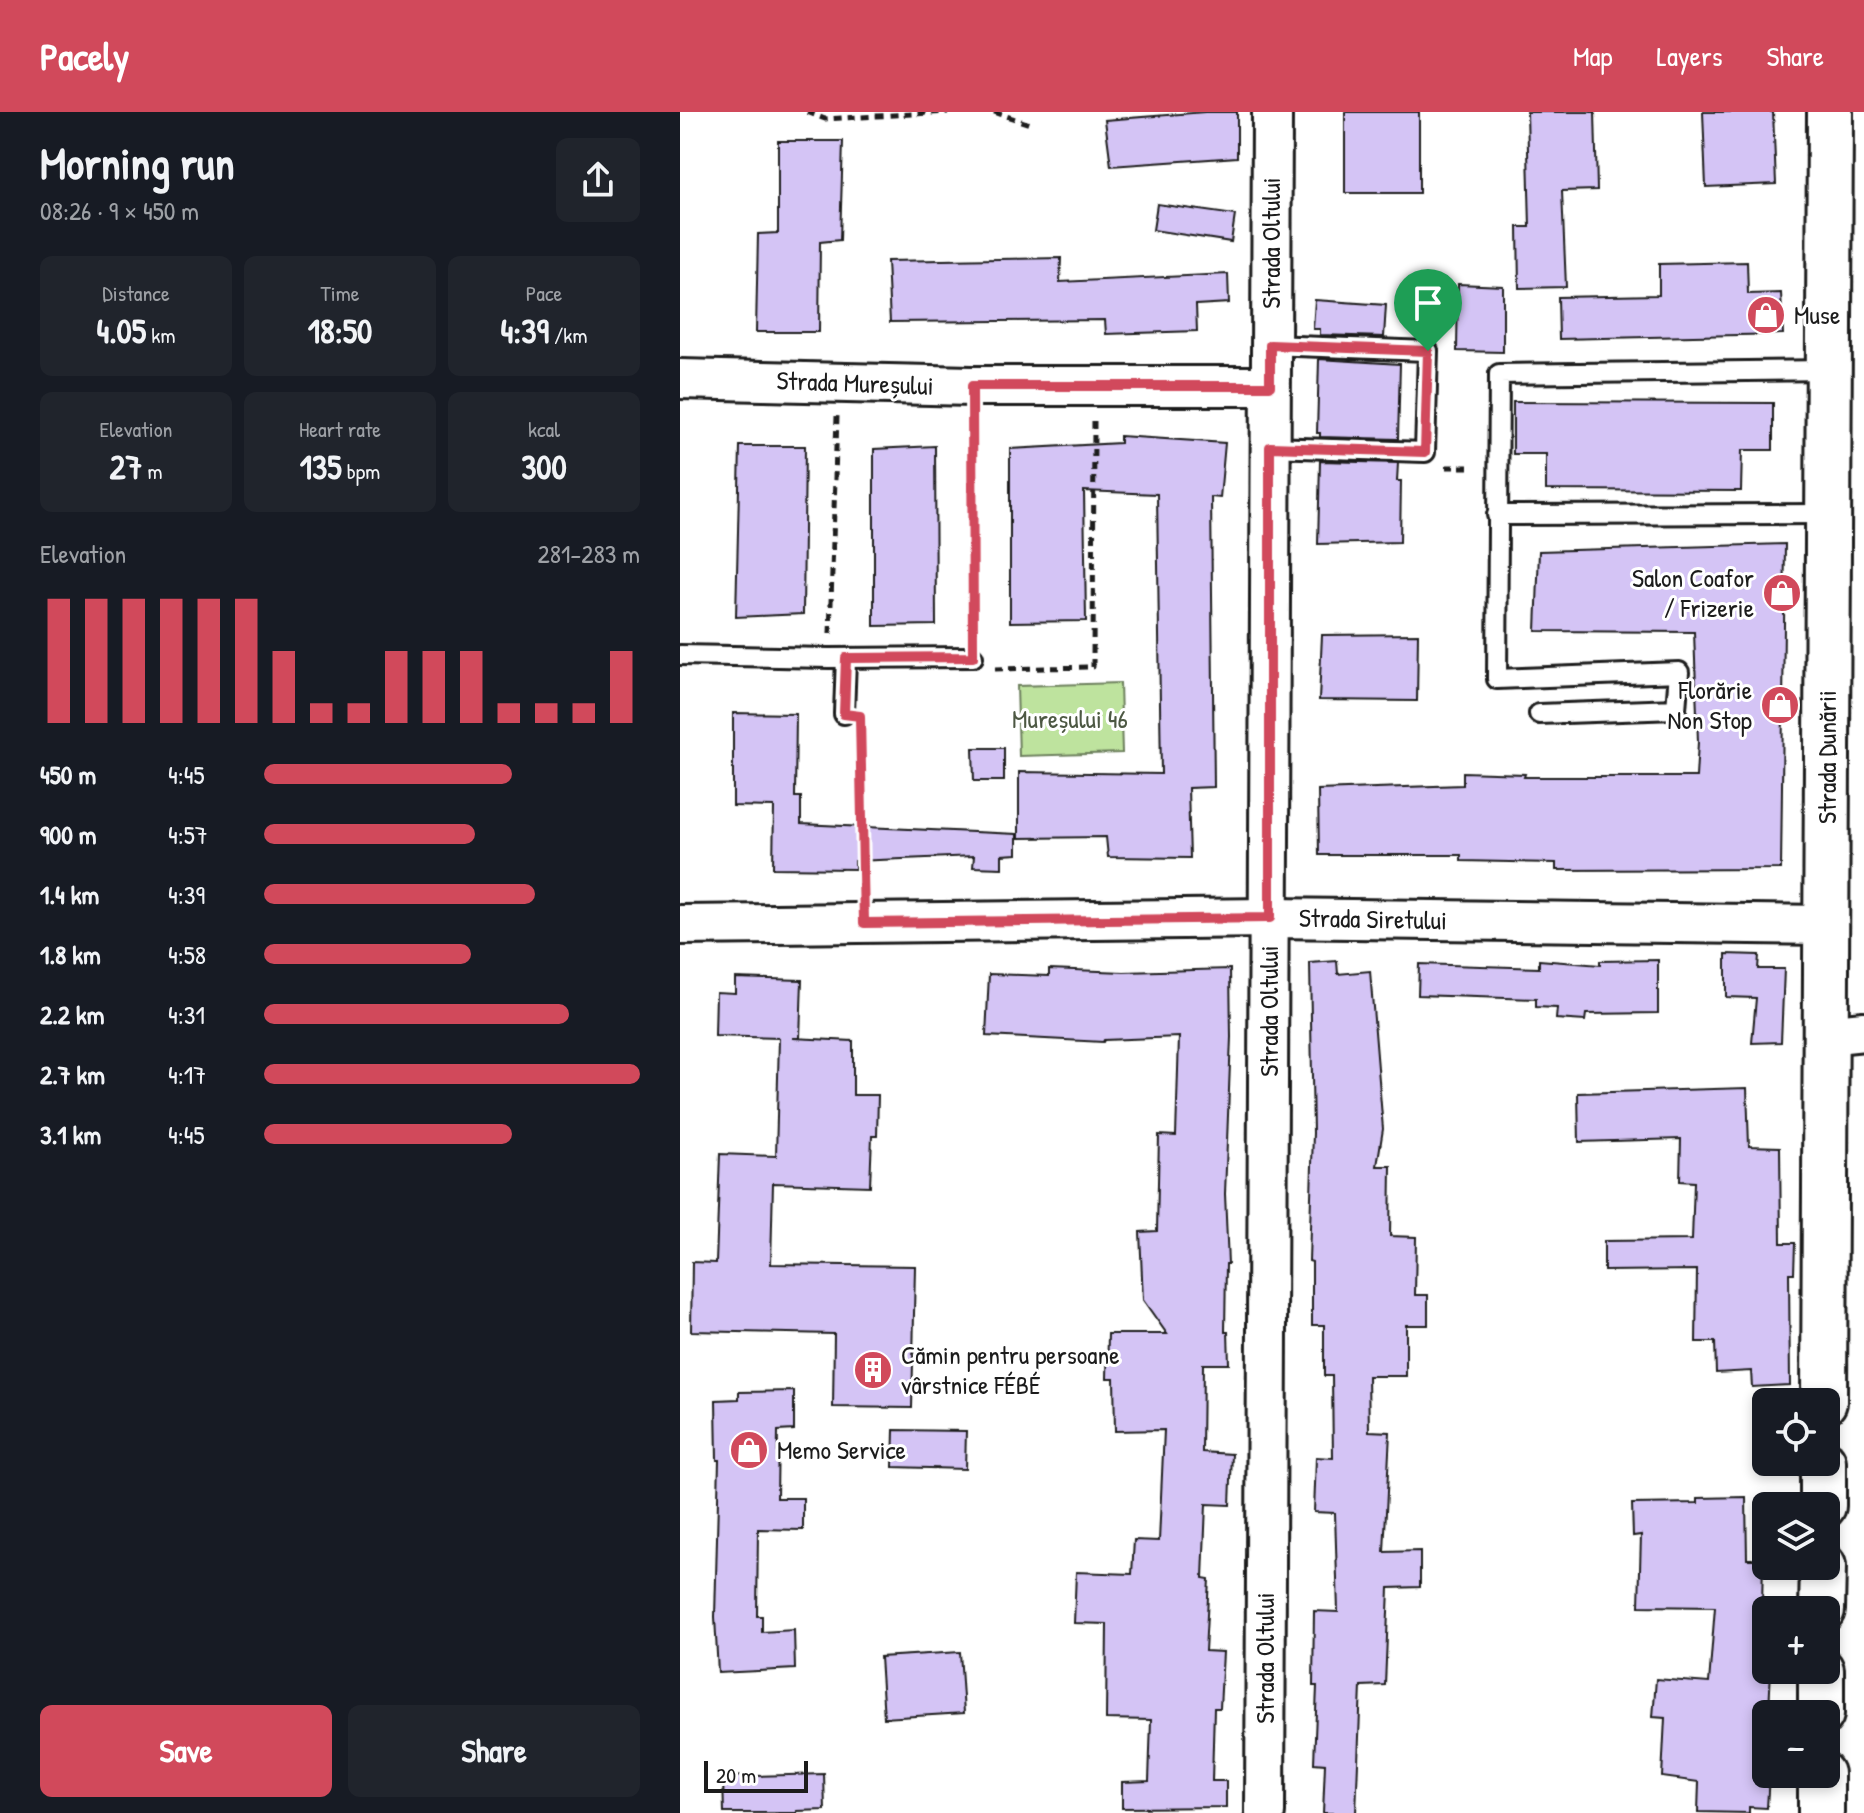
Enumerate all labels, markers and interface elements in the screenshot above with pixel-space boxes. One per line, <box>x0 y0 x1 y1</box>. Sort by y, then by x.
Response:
text: Pacely <box>40 30 129 82</box>
text: Map <box>1573 37 1613 75</box>
text: Layers <box>1657 37 1722 75</box>
text: Share <box>1766 37 1824 75</box>
text: Morning run <box>40 133 235 193</box>
button: share <box>556 138 640 222</box>
street label: Strada Oltului <box>1253 177 1288 309</box>
text: 08:26 · 9 × 450 m <box>40 193 199 228</box>
pin <box>1394 269 1462 351</box>
text: Distance <box>102 278 170 308</box>
text: Time <box>321 278 359 308</box>
text: Pace <box>526 278 562 308</box>
icon: arrive <box>1406 281 1450 325</box>
shop icon: Muse <box>1745 294 1787 336</box>
place label: Muse <box>1794 297 1840 332</box>
text: 4.05 <box>97 308 146 354</box>
text: 18:50 <box>308 308 372 354</box>
text: 4:39 <box>501 308 549 354</box>
text: km <box>146 320 175 350</box>
text: /km <box>549 320 587 350</box>
street label: Strada Mureșului <box>776 362 934 403</box>
text: Elevation <box>99 414 173 444</box>
text: Heart rate <box>299 414 381 444</box>
text: kcal <box>528 414 560 444</box>
text: 27 <box>110 444 142 490</box>
text: 135 <box>300 444 342 490</box>
text: 300 <box>521 444 567 490</box>
text: m <box>142 456 162 486</box>
text: bpm <box>342 456 380 486</box>
text: Elevation <box>40 536 126 571</box>
text: 281–283 m <box>537 536 640 571</box>
place label: Salon Coafor / Frizerie <box>1632 560 1754 625</box>
shop icon: Salon Coafor / Frizerie <box>1761 572 1803 614</box>
place label: Florărie Non Stop <box>1667 672 1752 737</box>
shop icon: Florărie Non Stop <box>1759 684 1801 726</box>
street label: Strada Dunării <box>1809 690 1844 824</box>
park label: Mureșului 46 <box>1012 701 1128 736</box>
text: 450 m <box>40 757 96 792</box>
text: 4:45 <box>168 757 205 792</box>
text: 900 m <box>40 817 97 852</box>
text: 4:57 <box>168 817 208 852</box>
text: 1.4 km <box>40 877 99 912</box>
text: 4:39 <box>168 877 205 912</box>
street label: Strada Siretului <box>1299 900 1447 937</box>
text: 1.8 km <box>40 937 101 972</box>
text: 4:58 <box>168 937 206 972</box>
street label: Strada Oltului <box>1251 945 1286 1077</box>
text: 2.2 km <box>40 997 104 1032</box>
text: 4:31 <box>168 997 205 1032</box>
text: 2.7 km <box>40 1057 105 1092</box>
text: 4:17 <box>168 1057 206 1092</box>
text: 3.1 km <box>40 1117 101 1152</box>
text: 4:45 <box>168 1117 205 1152</box>
place label: Cămin pentru persoane vârstnice FÉBÉ <box>901 1337 1120 1402</box>
building icon: Cămin pentru persoane vârstnice FÉBÉ <box>852 1349 894 1391</box>
map controls <box>1752 1388 1840 1788</box>
button: locate <box>1752 1388 1840 1476</box>
shop icon: Memo Service <box>728 1429 770 1471</box>
place label: Memo Service <box>777 1432 906 1467</box>
button: layers <box>1752 1492 1840 1580</box>
street label: Strada Oltului <box>1247 1592 1282 1724</box>
button: + <box>1752 1596 1840 1684</box>
button: − <box>1752 1700 1840 1788</box>
button: Save <box>40 1705 332 1797</box>
button: Share <box>348 1705 640 1797</box>
scale bar <box>704 1757 808 1793</box>
text: 20 m <box>716 1760 756 1790</box>

